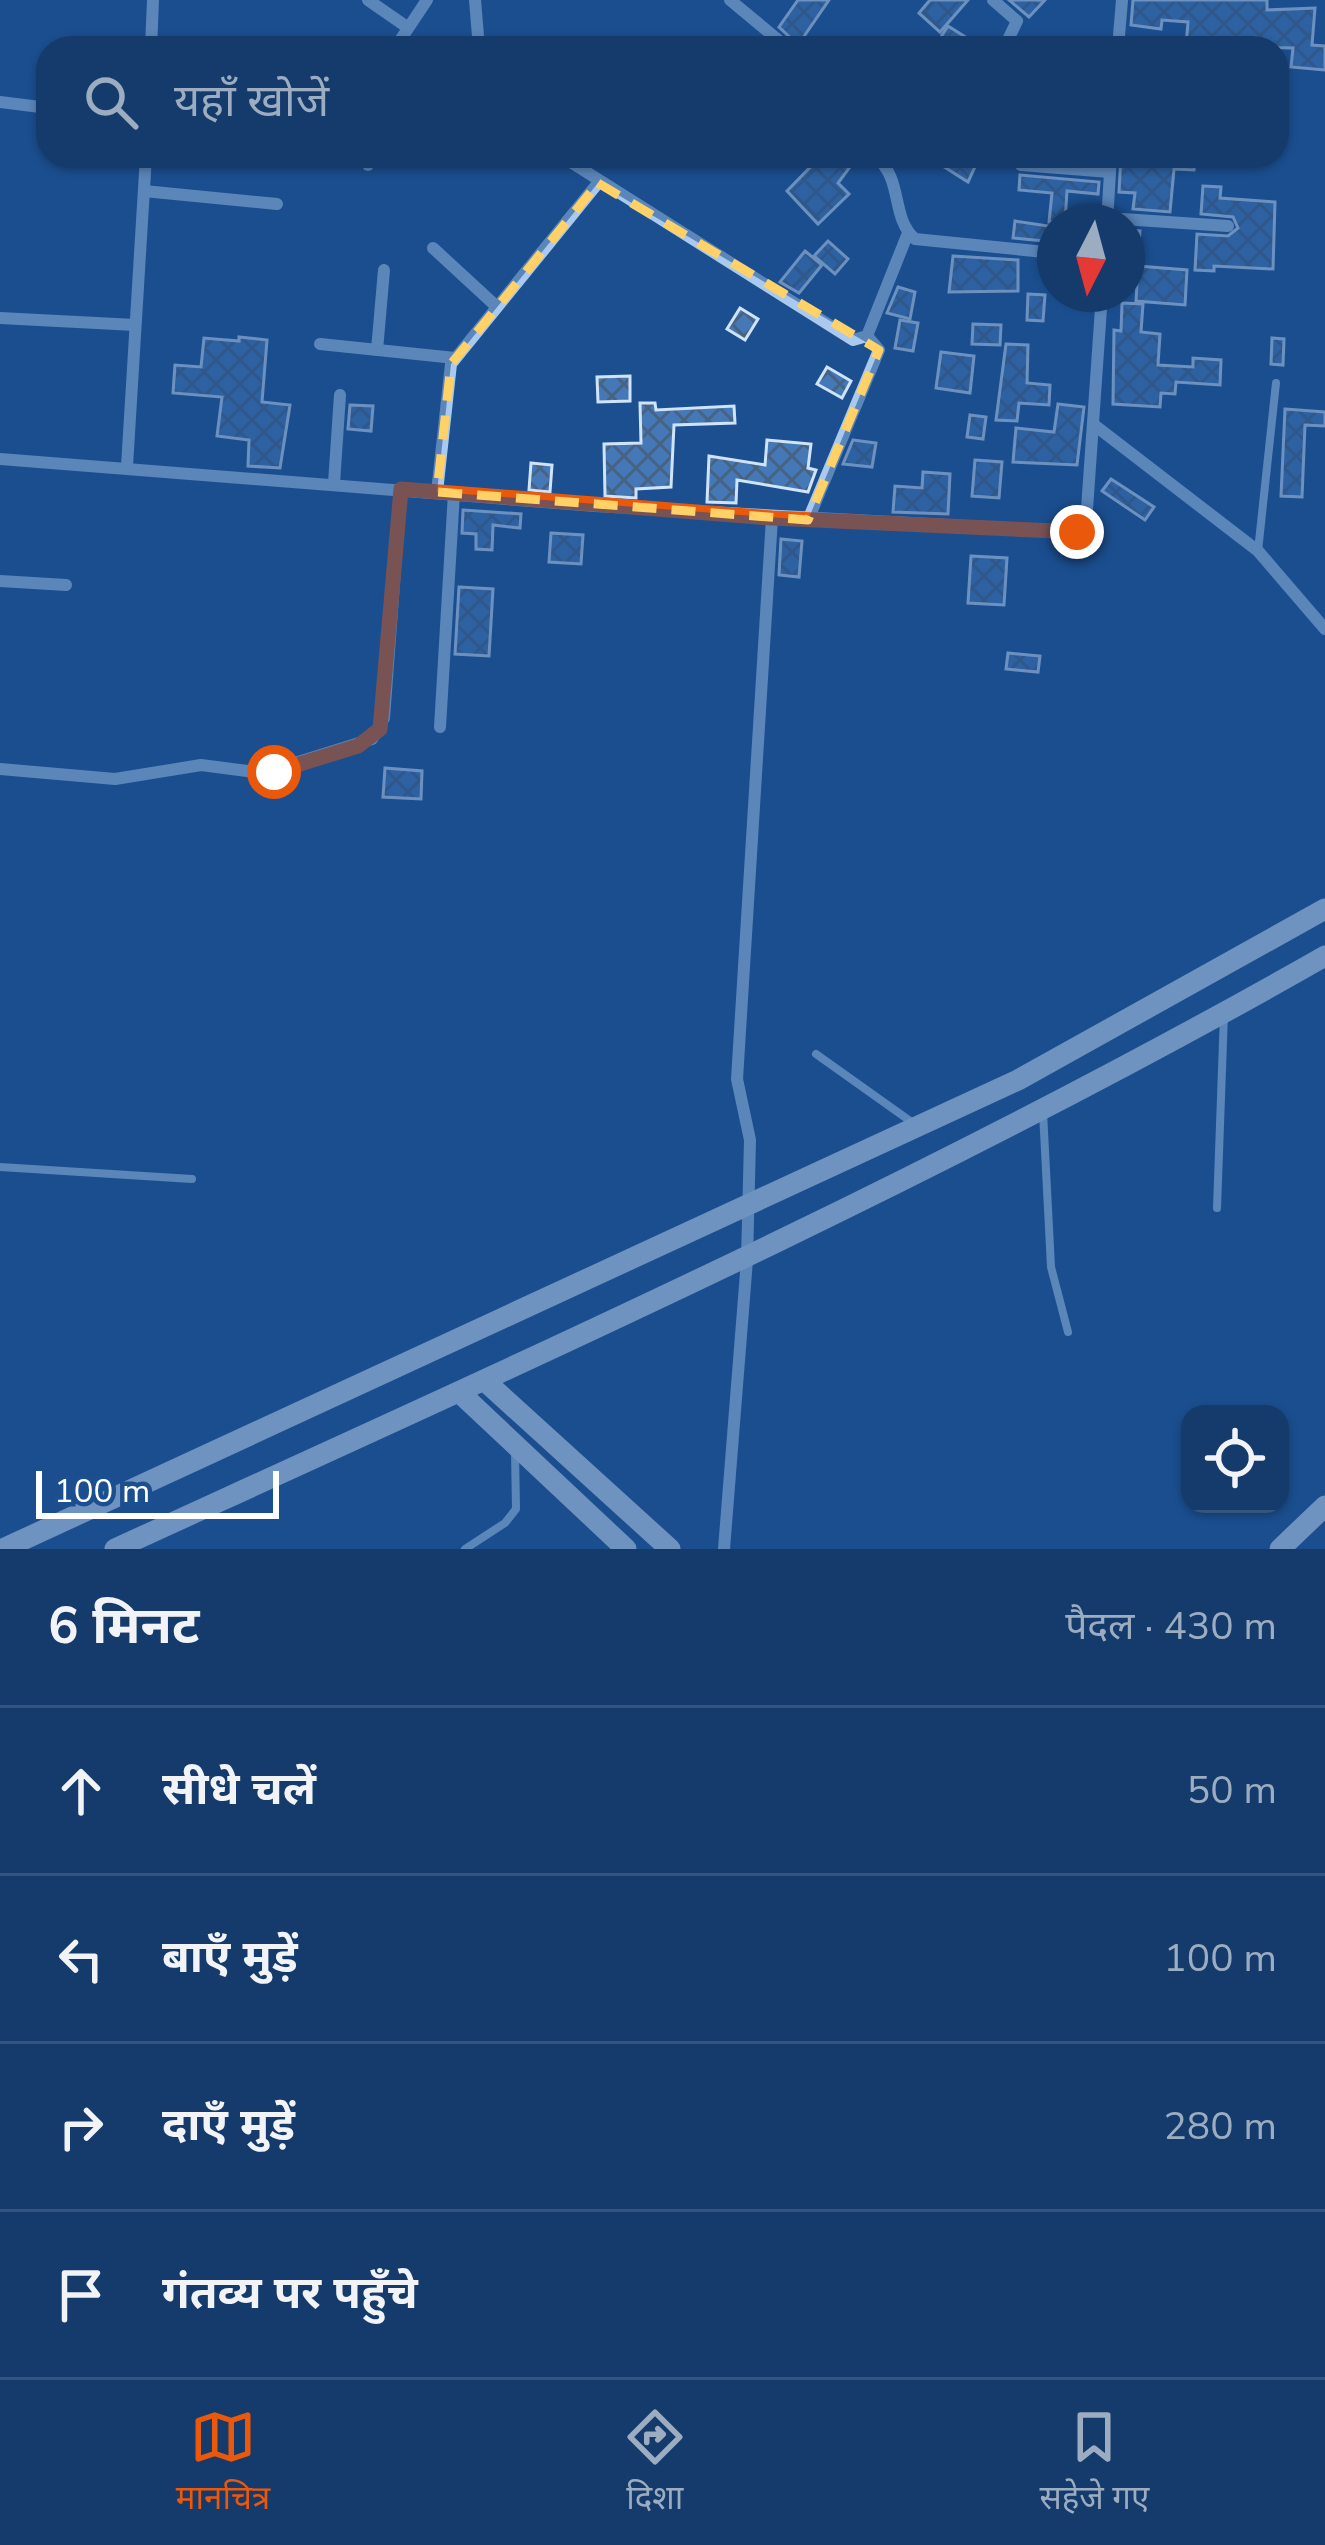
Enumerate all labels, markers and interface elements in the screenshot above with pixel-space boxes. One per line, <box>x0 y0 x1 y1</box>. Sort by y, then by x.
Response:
search box <box>36 36 1289 168</box>
icon: search <box>78 69 144 135</box>
text: यहाँ खोजें <box>174 71 329 132</box>
north arrow <box>1037 204 1145 312</box>
route end <box>1050 505 1104 559</box>
route start <box>247 745 301 799</box>
map controls <box>1181 1405 1289 1513</box>
button: locate <box>1181 1405 1289 1513</box>
scale bar <box>36 1465 279 1518</box>
text: 100 m <box>54 1469 150 1514</box>
text: 6 मिनट <box>48 1591 199 1661</box>
text: पैदल · 430 m <box>1065 1600 1277 1653</box>
icon: ahead <box>48 1758 114 1824</box>
text: सीधे चलें <box>162 1759 316 1820</box>
text: 50 m <box>1187 1764 1277 1817</box>
icon: left <box>48 1926 114 1992</box>
text: बाएँ मुड़ें <box>162 1927 298 1988</box>
text: 100 m <box>1163 1932 1277 1985</box>
icon: right <box>48 2094 114 2160</box>
text: दाएँ मुड़ें <box>162 2095 295 2156</box>
text: 280 m <box>1163 2100 1277 2153</box>
icon: arrive <box>48 2262 114 2328</box>
text: गंतव्य पर पहुँचे <box>162 2263 418 2324</box>
tab: मानचित्र <box>176 2404 270 2522</box>
tab: दिशा <box>622 2404 688 2522</box>
tab: सहेजे गए <box>1040 2404 1149 2522</box>

